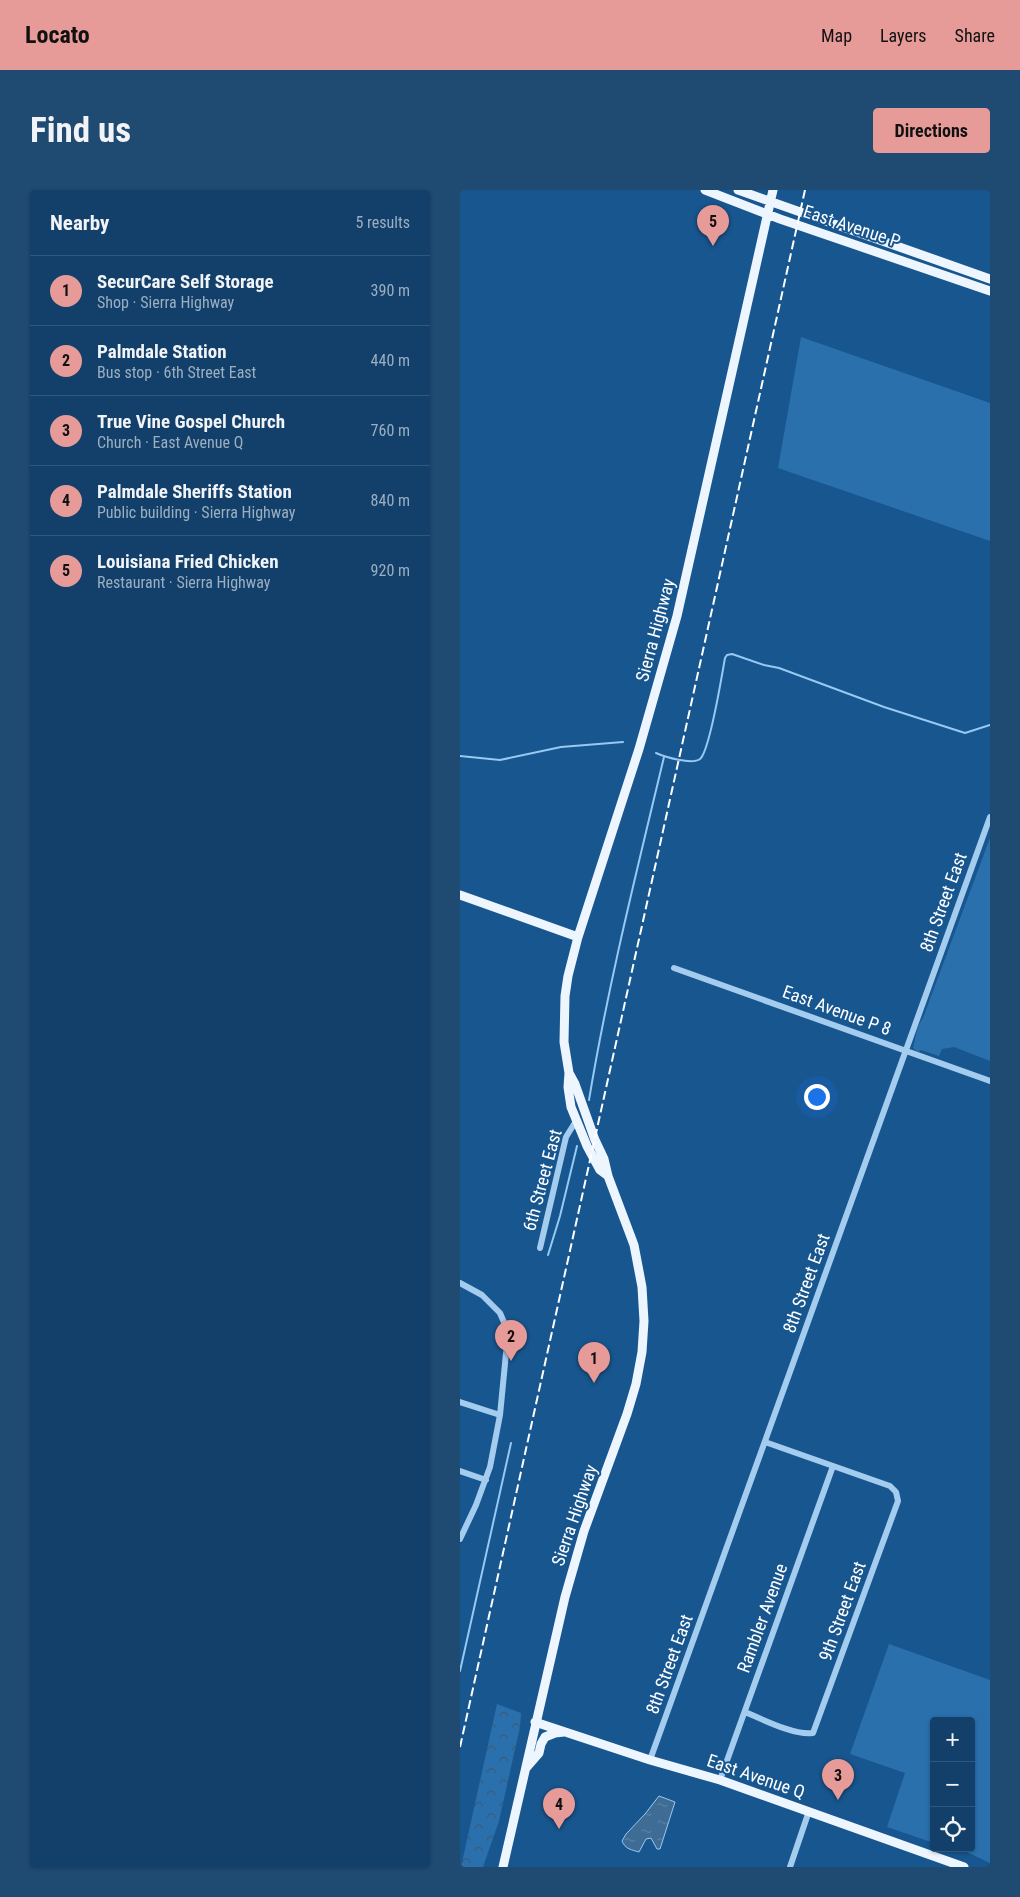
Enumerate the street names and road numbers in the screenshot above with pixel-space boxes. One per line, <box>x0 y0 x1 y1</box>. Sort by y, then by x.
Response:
street label: East Avenue P <box>801 200 903 252</box>
street label: Sierra Highway <box>631 576 679 684</box>
street label: 8th Street East <box>915 849 971 955</box>
street label: East Avenue P 8 <box>780 981 894 1039</box>
street label: 6th Street East <box>518 1127 566 1233</box>
street label: 8th Street East <box>778 1230 834 1336</box>
street label: Sierra Highway <box>547 1461 601 1568</box>
street label: 9th Street East <box>814 1558 870 1664</box>
street label: Rambler Avenue <box>733 1561 791 1675</box>
street label: 8th Street East <box>641 1611 697 1717</box>
street label: East Avenue Q <box>704 1749 808 1803</box>

